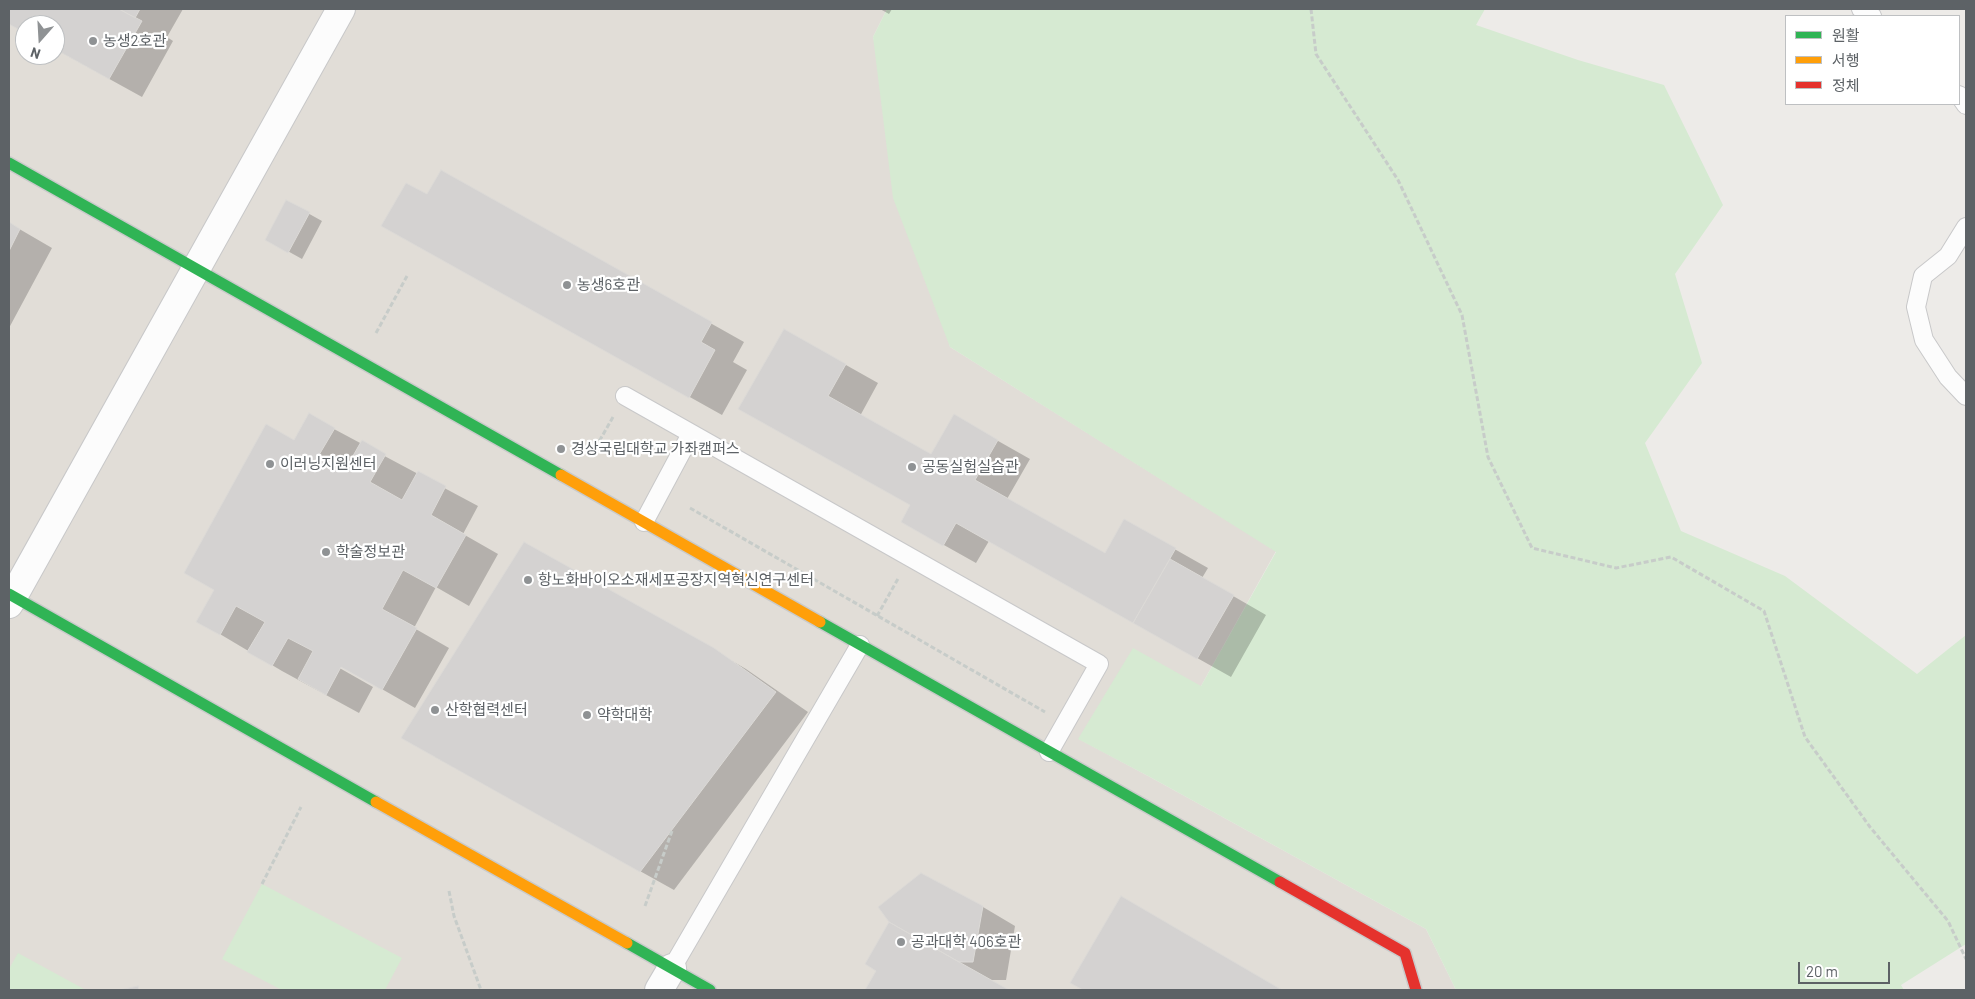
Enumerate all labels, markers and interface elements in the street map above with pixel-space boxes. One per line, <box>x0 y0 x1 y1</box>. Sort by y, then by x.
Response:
north arrow <box>15 15 65 65</box>
legend <box>1785 15 1960 105</box>
text: 원활 <box>1832 26 1860 44</box>
place label: 농생2호관 <box>103 32 166 50</box>
marker: 농생2호관 <box>87 35 99 47</box>
text: N <box>28 44 42 63</box>
text: 서행 <box>1832 51 1860 69</box>
text: 정체 <box>1832 76 1860 94</box>
place label: 농생6호관 <box>577 276 640 294</box>
marker: 농생6호관 <box>561 279 573 291</box>
place label: 경상국립대학교 가좌캠퍼스 <box>571 440 740 458</box>
marker: 경상국립대학교 가좌캠퍼스 <box>555 443 567 455</box>
place label: 이러닝지원센터 <box>280 455 377 473</box>
marker: 이러닝지원센터 <box>264 458 276 470</box>
place label: 공동실험실습관 <box>922 458 1019 476</box>
marker: 공동실험실습관 <box>906 461 918 473</box>
place label: 학술정보관 <box>336 543 405 561</box>
marker: 학술정보관 <box>320 546 332 558</box>
place label: 항노화바이오소재세포공장지역혁신연구센터 <box>538 571 814 589</box>
marker: 항노화바이오소재세포공장지역혁신연구센터 <box>522 574 534 586</box>
place label: 산학협력센터 <box>445 701 528 719</box>
marker: 산학협력센터 <box>429 704 441 716</box>
place label: 약학대학 <box>597 706 652 724</box>
marker: 약학대학 <box>581 709 593 721</box>
place label: 공과대학 406호관 <box>911 933 1021 951</box>
marker: 공과대학 406호관 <box>895 936 907 948</box>
scale bar <box>1800 952 1892 984</box>
text: 20 m <box>1806 962 1838 980</box>

